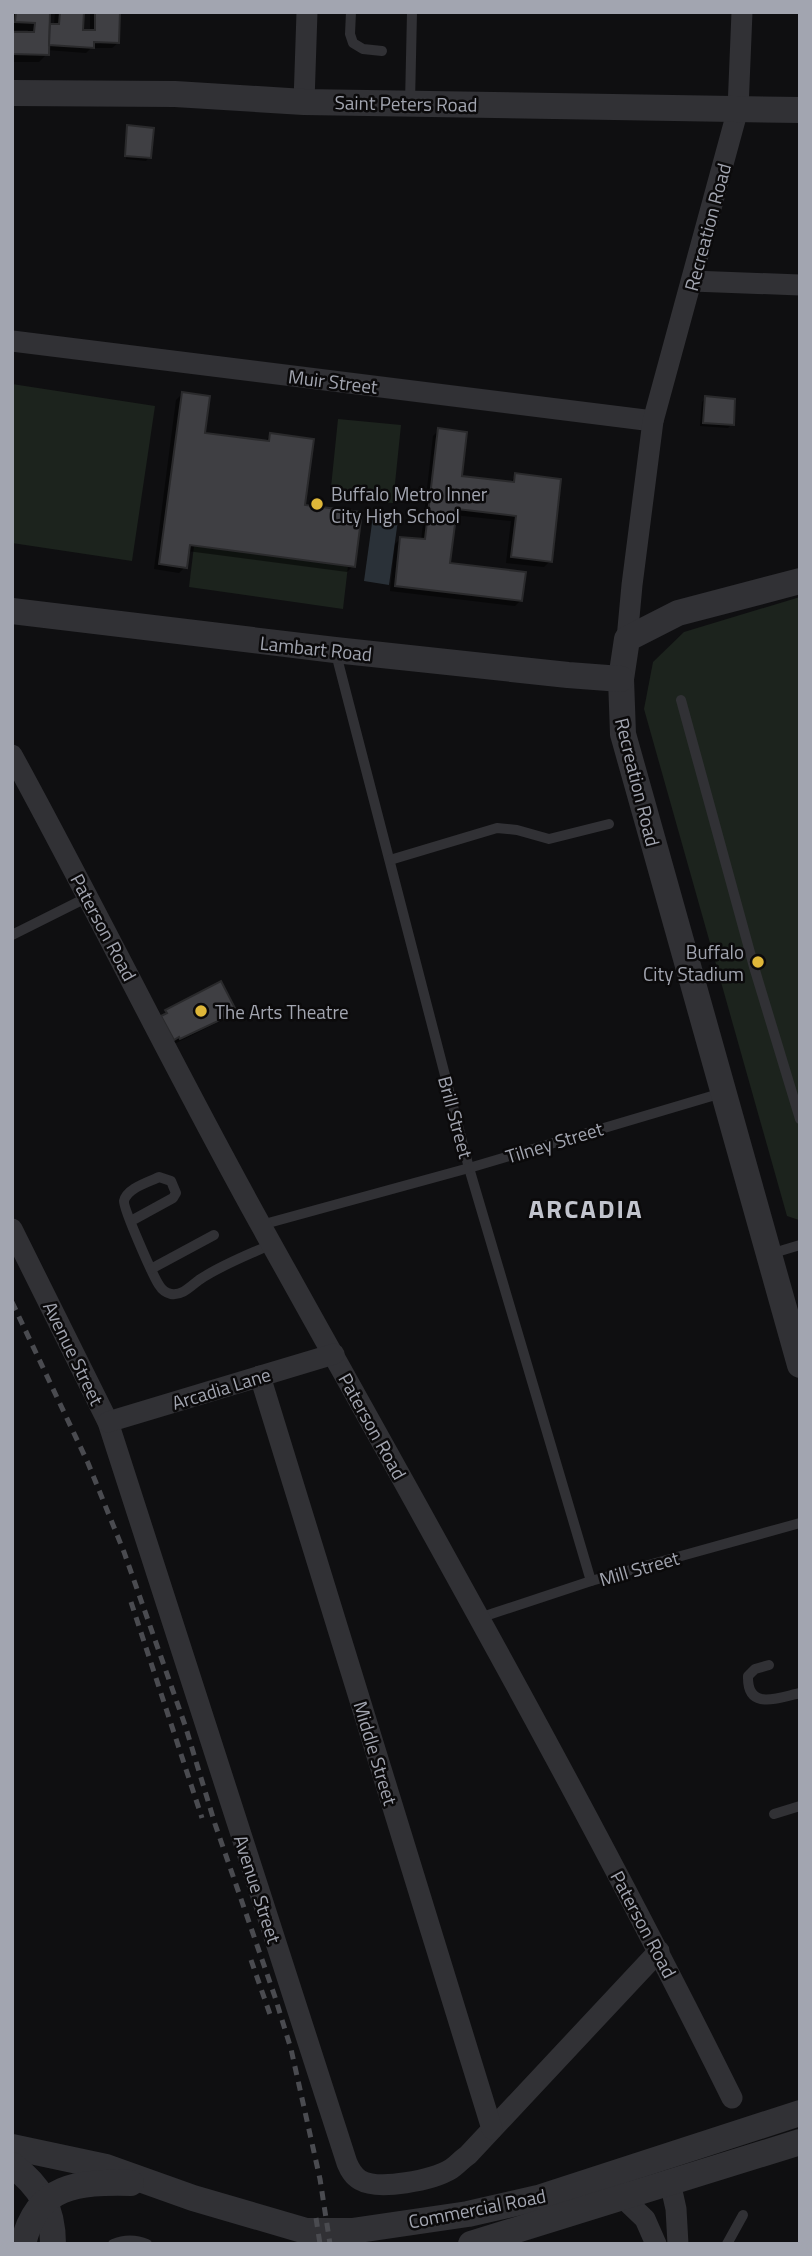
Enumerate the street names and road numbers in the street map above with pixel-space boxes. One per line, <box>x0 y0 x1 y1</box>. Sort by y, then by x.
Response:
street label: Saint Peters Road <box>334 87 478 119</box>
street label: Recreation Road <box>676 160 738 294</box>
street label: Muir Street <box>287 361 380 401</box>
street label: Lambart Road <box>259 628 373 668</box>
street label: Recreation Road <box>608 715 668 849</box>
street label: Paterson Road <box>64 868 144 986</box>
street label: Brill Street <box>431 1072 481 1162</box>
street label: Tilney Street <box>502 1113 607 1171</box>
street label: Avenue Street <box>36 1296 112 1410</box>
street label: Arcadia Lane <box>168 1359 274 1417</box>
street label: Paterson Road <box>332 1367 414 1485</box>
street label: Mill Street <box>596 1543 683 1593</box>
street label: Middle Street <box>346 1697 406 1809</box>
street label: Avenue Street <box>227 1831 289 1947</box>
street label: Paterson Road <box>604 1865 684 1983</box>
street label: Commercial Road <box>406 2180 548 2236</box>

